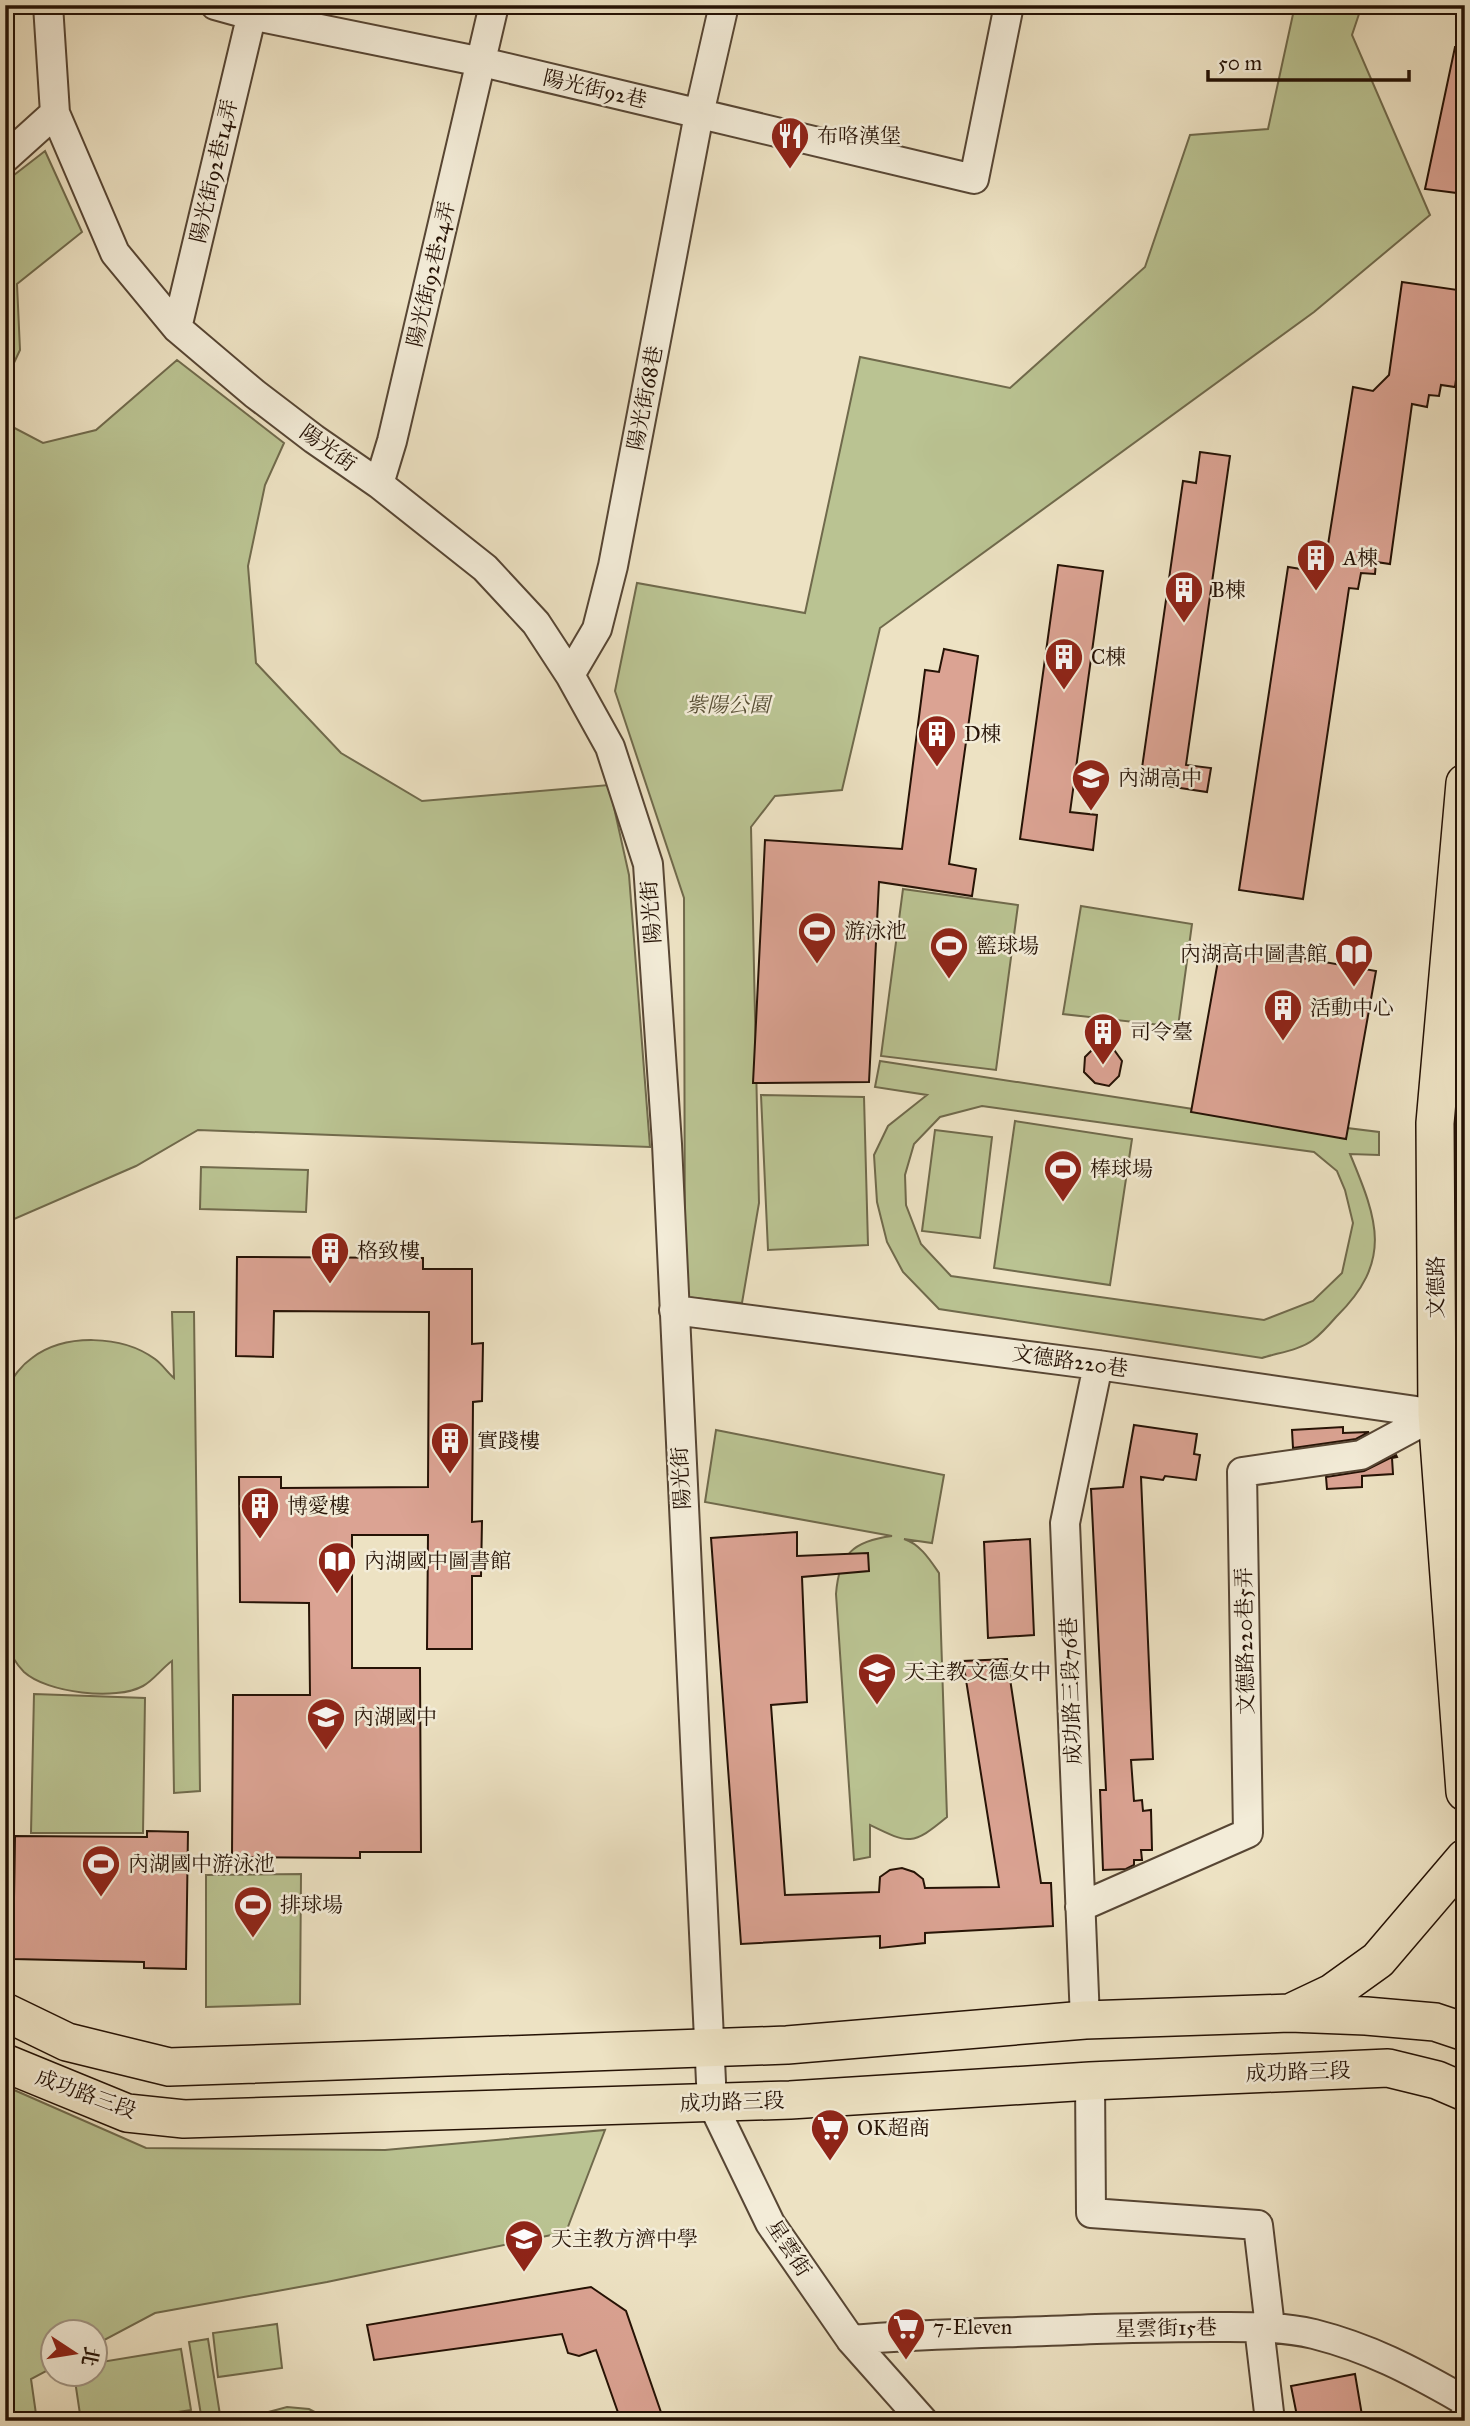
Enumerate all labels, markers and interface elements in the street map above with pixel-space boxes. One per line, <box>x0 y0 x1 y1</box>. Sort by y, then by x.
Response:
scale bar <box>1208 38 1409 82</box>
text: 50 m <box>1218 50 1263 76</box>
street label: 陽光街92巷 <box>541 64 649 114</box>
street label: 陽光街92巷14弄 <box>185 97 243 245</box>
restaurant icon: 布咯漢堡 <box>769 115 811 170</box>
place label: 布咯漢堡 <box>817 123 901 149</box>
street label: 陽光街92巷24弄 <box>402 199 460 349</box>
street label: 陽光街68巷 <box>622 344 668 452</box>
street label: 陽光街 <box>295 419 361 477</box>
building icon: A棟 <box>1295 537 1337 592</box>
place label: A棟 <box>1342 545 1378 571</box>
building icon: B棟 <box>1163 569 1205 624</box>
place label: B棟 <box>1211 577 1246 603</box>
building icon: C棟 <box>1043 636 1085 691</box>
place label: C棟 <box>1091 644 1126 670</box>
park label: 紫陽公園 <box>686 692 773 718</box>
building icon: D棟 <box>916 713 958 768</box>
place label: D棟 <box>964 721 1002 747</box>
school or university icon: 內湖高中 <box>1070 757 1112 812</box>
place label: 內湖高中 <box>1118 765 1202 791</box>
street label: 陽光街 <box>636 880 666 944</box>
sports icon: 游泳池 <box>796 910 838 965</box>
place label: 游泳池 <box>844 918 907 944</box>
sports icon: 籃球場 <box>928 925 970 980</box>
place label: 籃球場 <box>976 933 1039 959</box>
library icon: 內湖高中圖書館 <box>1333 933 1375 988</box>
place label: 內湖高中圖書館 <box>1180 941 1327 967</box>
building icon: 活動中心 <box>1262 987 1304 1042</box>
place label: 活動中心 <box>1310 995 1394 1021</box>
building icon: 司令臺 <box>1082 1011 1124 1066</box>
place label: 司令臺 <box>1130 1019 1193 1045</box>
sports icon: 棒球場 <box>1042 1148 1084 1203</box>
place label: 棒球場 <box>1090 1156 1153 1182</box>
building icon: 格致樓 <box>309 1230 351 1285</box>
place label: 格致樓 <box>357 1238 420 1264</box>
street label: 文德路 <box>1423 1256 1449 1319</box>
street label: 文德路220巷 <box>1010 1340 1130 1382</box>
building icon: 實踐樓 <box>429 1420 471 1475</box>
place label: 實踐樓 <box>477 1428 540 1454</box>
street label: 陽光街 <box>666 1446 696 1510</box>
building icon: 博愛樓 <box>239 1485 281 1540</box>
place label: 博愛樓 <box>287 1493 350 1519</box>
library icon: 內湖國中圖書館 <box>316 1540 358 1595</box>
place label: 內湖國中圖書館 <box>364 1548 511 1574</box>
street label: 文德路220巷5弄 <box>1231 1567 1259 1715</box>
street label: 成功路三段76巷 <box>1055 1617 1087 1765</box>
school or university icon: 天主教文德女中 <box>856 1651 898 1706</box>
place label: 天主教文德女中 <box>904 1659 1051 1685</box>
school or university icon: 內湖國中 <box>305 1696 347 1751</box>
place label: 內湖國中 <box>353 1704 437 1730</box>
sports icon: 內湖國中游泳池 <box>80 1843 122 1898</box>
place label: 內湖國中游泳池 <box>128 1851 275 1877</box>
sports icon: 排球場 <box>232 1884 274 1939</box>
place label: 排球場 <box>280 1892 343 1918</box>
street label: 成功路三段 <box>1245 2057 1351 2087</box>
street label: 成功路三段 <box>32 2064 140 2124</box>
street label: 成功路三段 <box>679 2087 785 2117</box>
supermarket icon: OK超商 <box>809 2107 851 2162</box>
place label: OK超商 <box>857 2115 930 2141</box>
street label: 星雲街 <box>761 2215 817 2281</box>
school or university icon: 天主教方濟中學 <box>503 2218 545 2273</box>
place label: 天主教方濟中學 <box>551 2226 698 2252</box>
supermarket icon: 7-Eleven <box>885 2306 927 2361</box>
place label: 7-Eleven <box>933 2314 1012 2340</box>
street label: 星雲街15巷 <box>1115 2314 1217 2342</box>
north arrow <box>38 2318 108 2388</box>
text: 北 <box>77 2345 103 2368</box>

